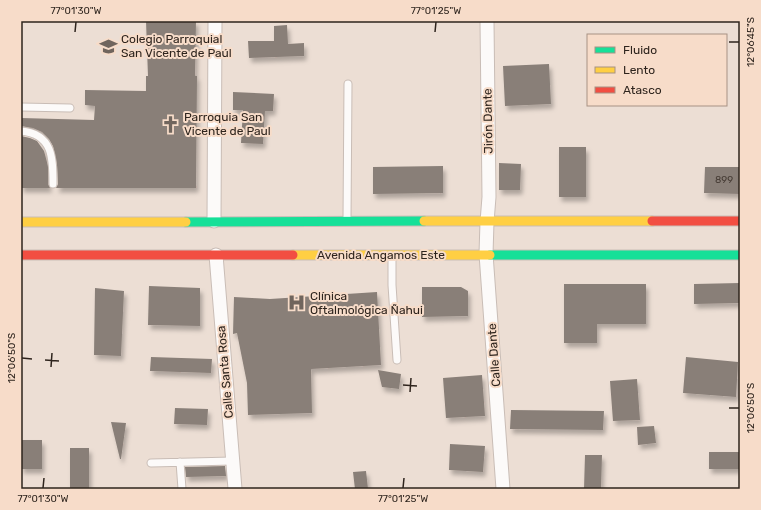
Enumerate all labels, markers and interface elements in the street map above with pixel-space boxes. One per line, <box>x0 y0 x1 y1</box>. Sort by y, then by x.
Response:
text: 77°01'30"W <box>50 5 102 17</box>
text: 77°01'25"W <box>411 5 461 17</box>
text: 12°06'45"S <box>745 17 757 67</box>
place label: Colegio Parroquial San Vicente de Paúl <box>121 32 232 60</box>
legend <box>587 34 727 106</box>
school or university icon: Colegio Parroquial San Vicente de Paúl <box>98 36 118 56</box>
text: Fluido <box>623 43 657 57</box>
text: Lento <box>623 63 655 77</box>
text: Atasco <box>623 83 662 97</box>
street label: Jirón Dante <box>480 88 496 154</box>
place label: Parroquia San Vicente de Paul <box>184 110 271 138</box>
church icon: Parroquia San Vicente de Paul <box>161 114 181 134</box>
house number: 899 <box>715 174 733 186</box>
street label: Avenida Angamos Este <box>317 248 445 262</box>
place label: Clínica Oftalmológica Ñahui <box>310 289 423 317</box>
hospital icon: Clínica Oftalmológica Ñahui <box>287 293 307 313</box>
street label: Calle Dante <box>485 323 503 387</box>
street label: Calle Santa Rosa <box>214 325 236 419</box>
text: 12°06'50"S <box>6 333 18 383</box>
text: 12°06'50"S <box>745 383 757 433</box>
text: 77°01'30"W <box>17 493 69 505</box>
text: 77°01'25"W <box>378 493 428 505</box>

